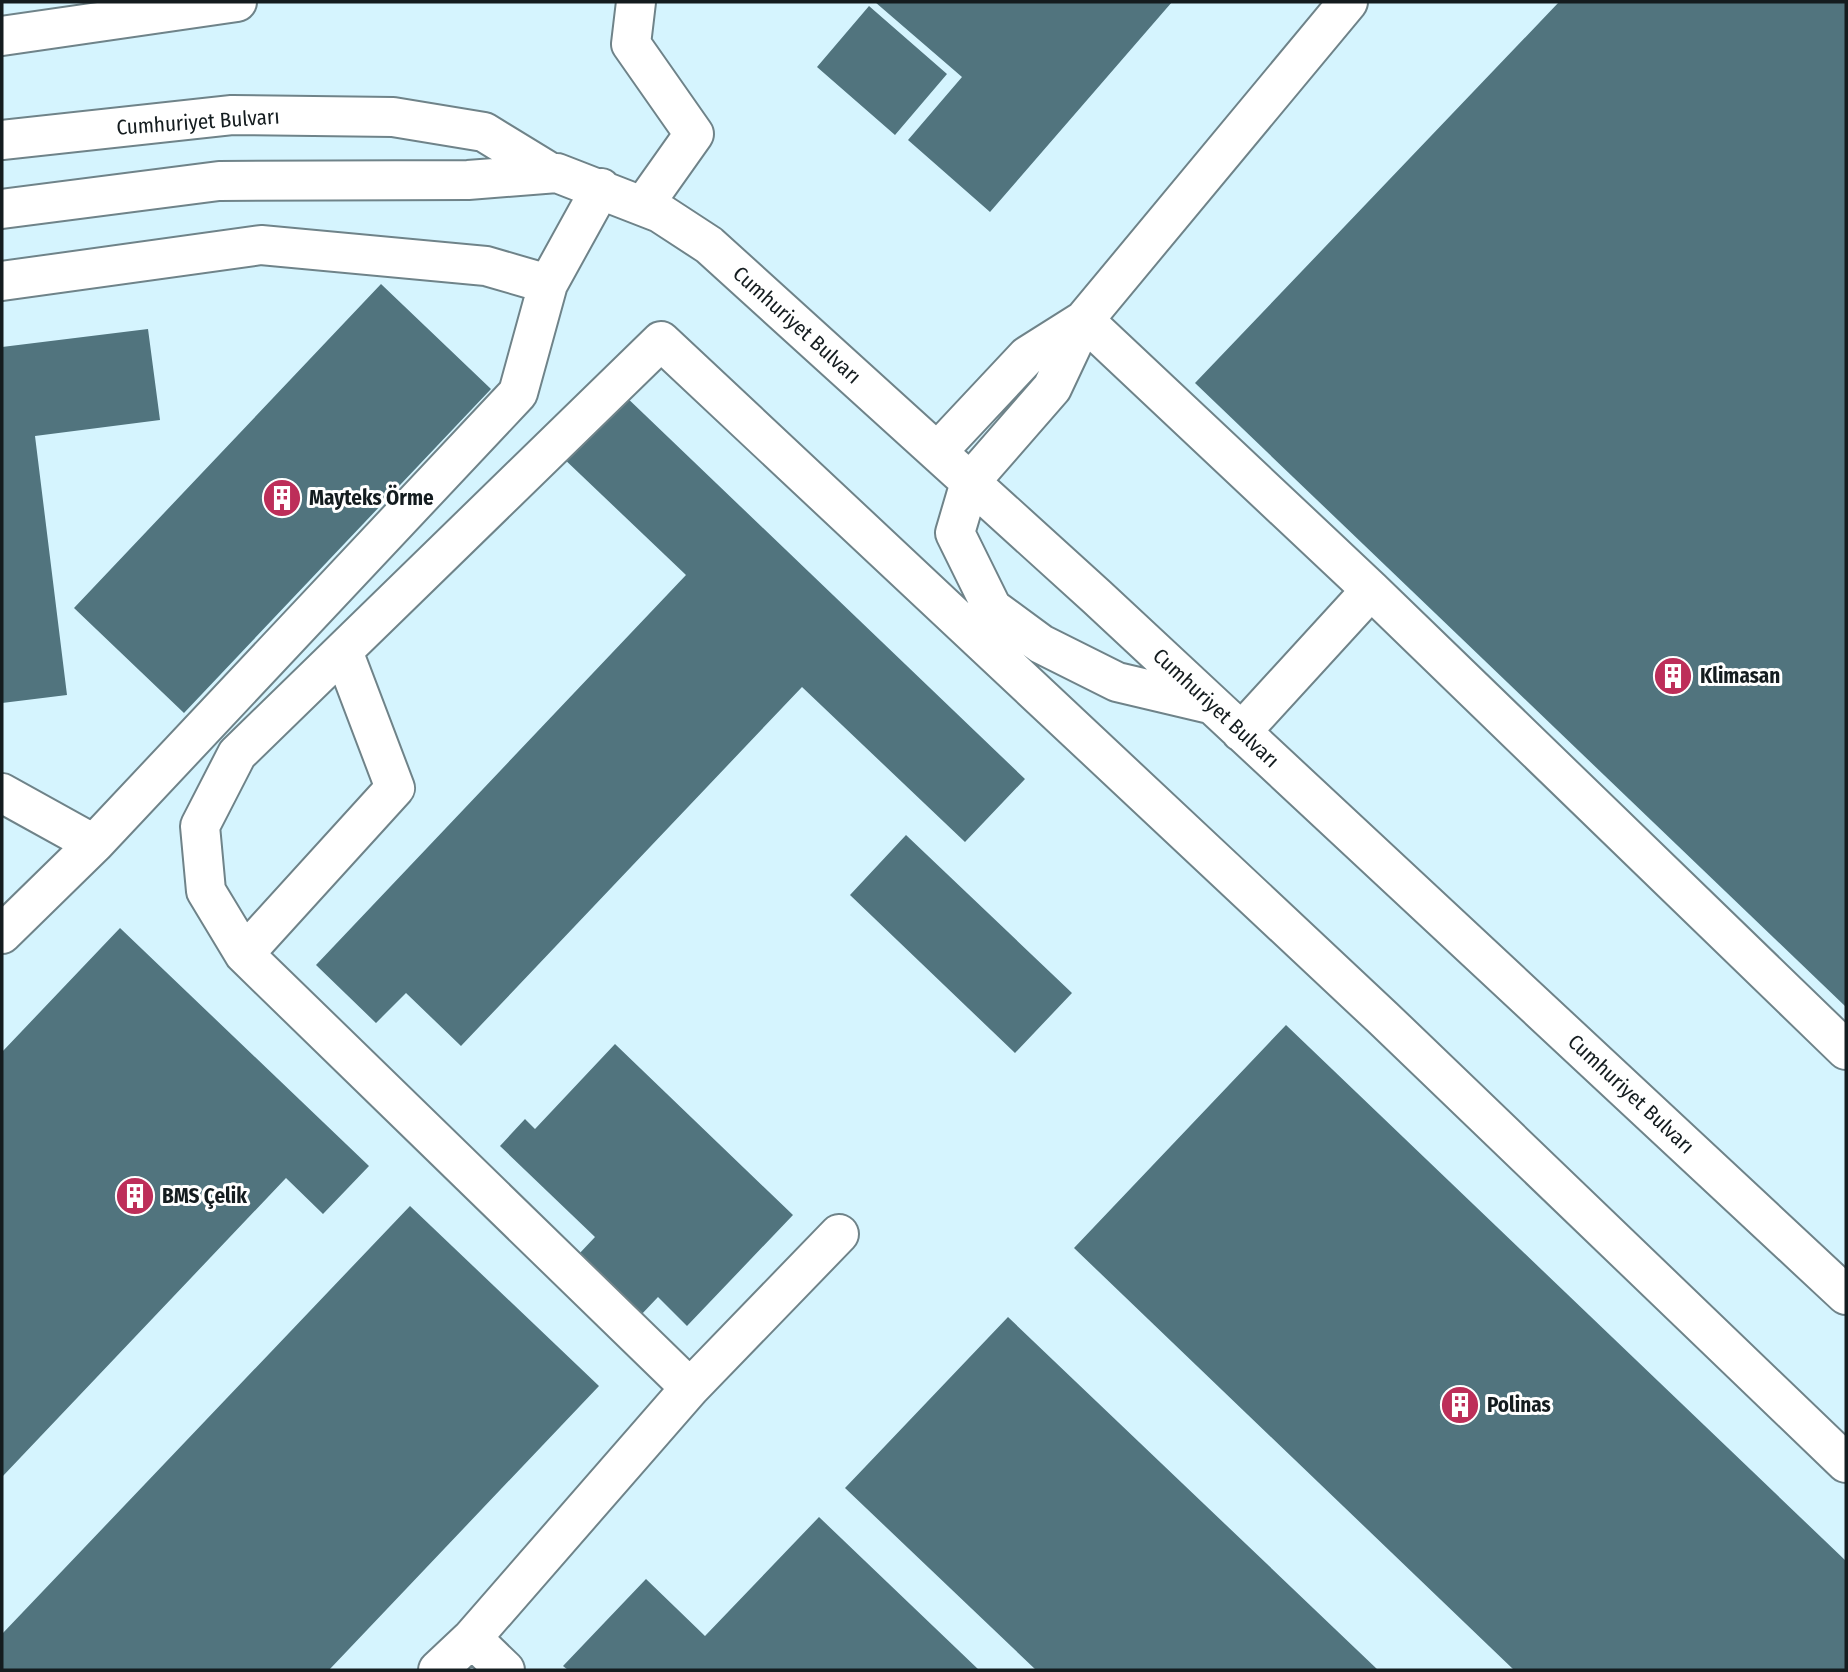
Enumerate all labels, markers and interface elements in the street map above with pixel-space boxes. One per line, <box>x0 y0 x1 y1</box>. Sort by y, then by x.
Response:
street label: Cumhuriyet Bulvarı <box>116 103 280 141</box>
street label: Cumhuriyet Bulvarı <box>728 261 866 389</box>
building icon: Mayteks Örme <box>261 477 303 519</box>
place label: Mayteks Örme <box>309 484 434 511</box>
street label: Cumhuriyet Bulvarı <box>1147 643 1285 773</box>
building icon: Klimasan <box>1652 655 1694 697</box>
place label: Klimasan <box>1700 663 1780 689</box>
street label: Cumhuriyet Bulvarı <box>1562 1029 1700 1159</box>
building icon: BMS Çelik <box>114 1175 156 1217</box>
place label: BMS Çelik <box>162 1183 247 1209</box>
building icon: Polinas <box>1439 1384 1481 1426</box>
place label: Polinas <box>1487 1392 1551 1418</box>

